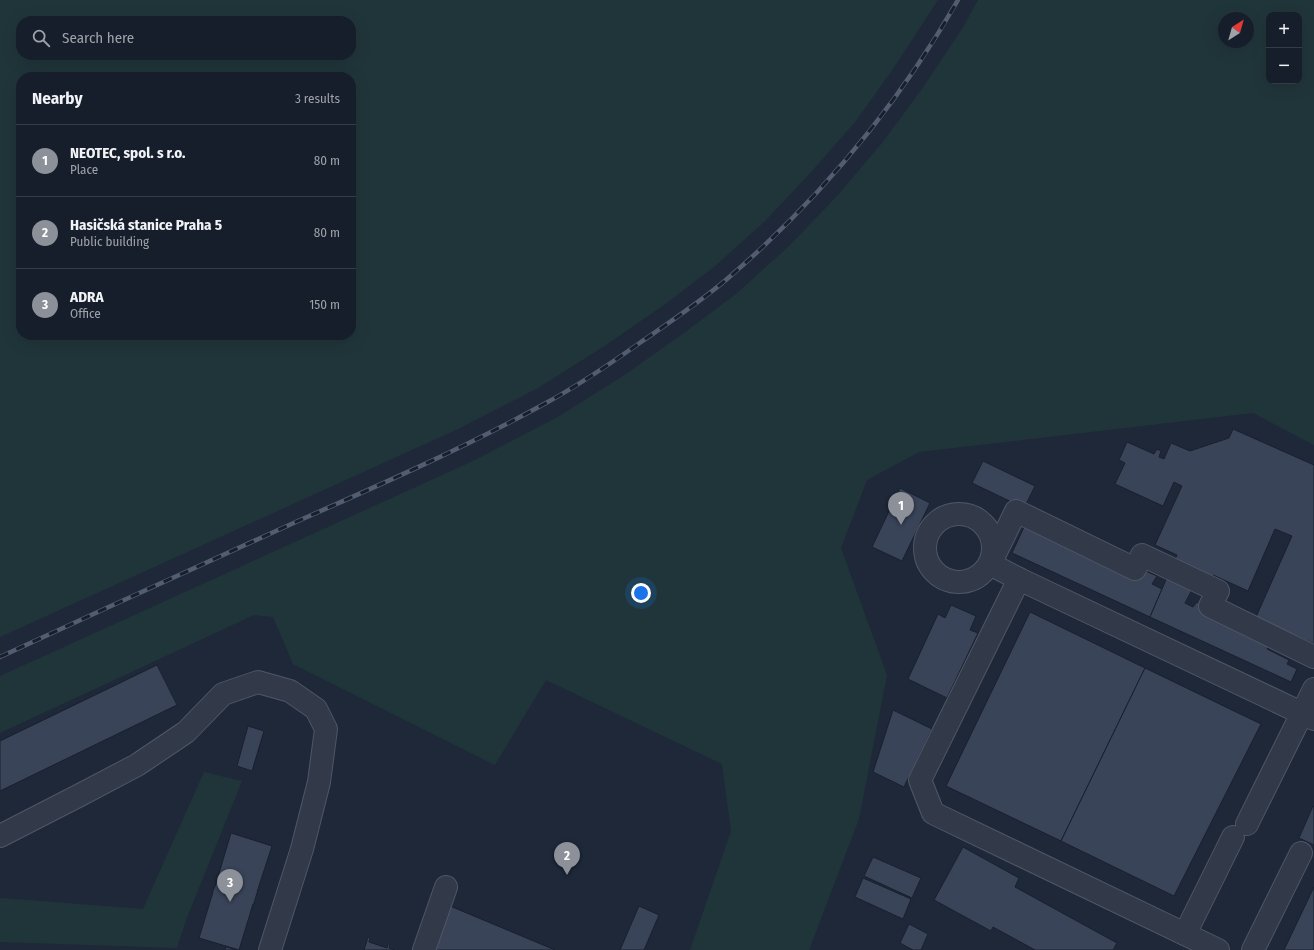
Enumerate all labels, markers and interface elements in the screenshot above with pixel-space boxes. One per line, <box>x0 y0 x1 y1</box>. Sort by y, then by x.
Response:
north arrow <box>1218 12 1254 48</box>
map controls <box>1266 12 1302 84</box>
button: + <box>1266 12 1302 48</box>
search box <box>16 16 356 60</box>
icon: search <box>30 27 52 49</box>
text: Search here <box>62 29 134 47</box>
button: − <box>1266 48 1302 84</box>
text: Nearby <box>32 88 83 109</box>
text: 3 results <box>295 91 340 106</box>
text: NEOTEC, spol. s r.o. <box>70 144 186 162</box>
text: 1 <box>42 153 48 168</box>
text: 80 m <box>314 153 340 168</box>
text: Place <box>70 162 98 177</box>
text: Hasičská stanice Praha 5 <box>70 216 222 234</box>
text: 2 <box>42 225 48 240</box>
text: 80 m <box>314 225 340 240</box>
text: Public building <box>70 234 149 249</box>
text: ADRA <box>70 288 104 306</box>
text: 3 <box>42 297 48 312</box>
text: 150 m <box>309 297 340 312</box>
text: Office <box>70 306 101 321</box>
pin: 1 <box>888 492 914 525</box>
your location <box>631 583 651 603</box>
pin: 2 <box>554 842 580 875</box>
pin: 3 <box>217 869 243 902</box>

